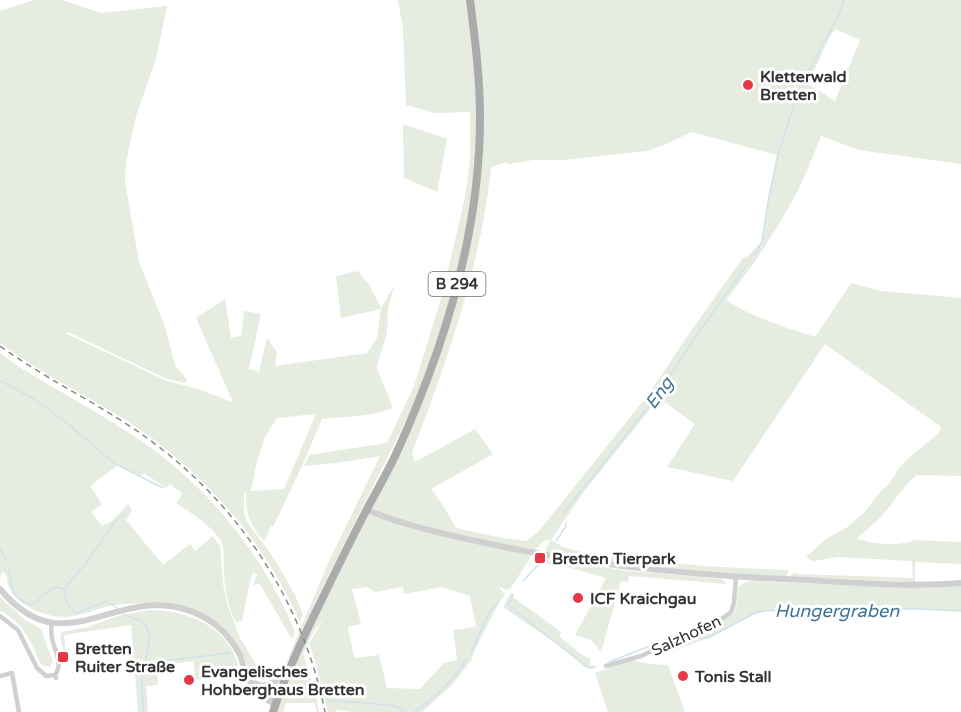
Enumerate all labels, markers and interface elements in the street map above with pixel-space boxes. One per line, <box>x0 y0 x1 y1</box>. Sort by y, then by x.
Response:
place label: Kletterwald Bretten <box>760 67 847 105</box>
marker: Kletterwald Bretten <box>741 78 755 92</box>
road number: B 294 <box>428 272 486 296</box>
water label: Eng <box>640 372 679 413</box>
place label: Bretten Tierpark <box>552 549 676 569</box>
marker: Bretten Tierpark <box>533 551 547 565</box>
place label: ICF Kraichgau <box>590 589 696 609</box>
marker: ICF Kraichgau <box>571 591 585 605</box>
water label: Hungergraben <box>775 600 900 622</box>
street label: Salzhofen <box>648 611 724 661</box>
place label: Bretten Ruiter Straße <box>75 639 175 677</box>
marker: Bretten Ruiter Straße <box>56 650 70 664</box>
place label: Evangelisches Hohberghaus Bretten <box>201 662 365 700</box>
place label: Tonis Stall <box>694 667 772 687</box>
marker: Tonis Stall <box>676 669 690 683</box>
marker: Evangelisches Hohberghaus Bretten <box>182 673 196 687</box>

